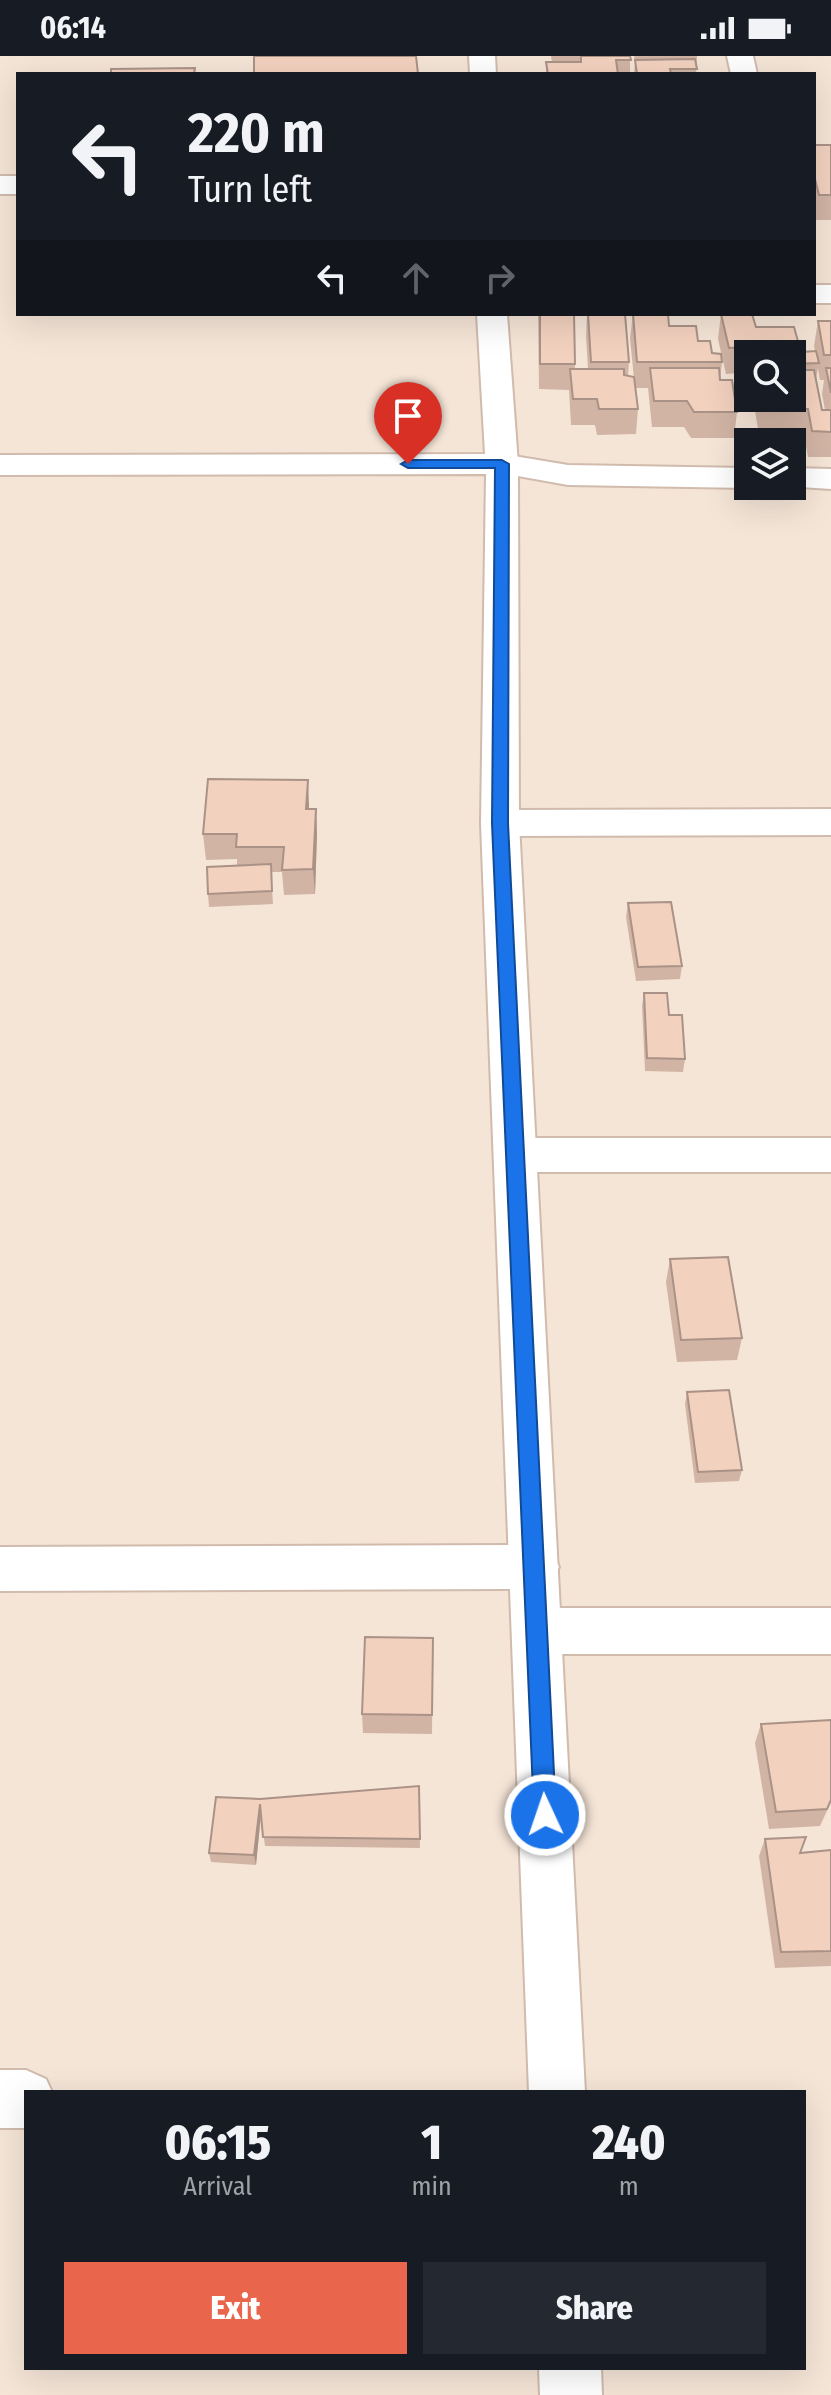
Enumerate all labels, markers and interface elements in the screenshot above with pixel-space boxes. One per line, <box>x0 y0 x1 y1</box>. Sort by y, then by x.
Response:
text: 06:14 <box>40 10 106 46</box>
text: 220 m <box>188 100 325 167</box>
icon: left <box>56 104 160 208</box>
text: Turn left <box>188 168 312 212</box>
icon: left <box>310 256 354 300</box>
icon: ahead <box>394 256 438 300</box>
icon: right <box>478 256 522 300</box>
map controls <box>734 340 806 500</box>
button: search <box>734 340 806 412</box>
pin <box>374 382 442 464</box>
icon: arrive <box>386 394 430 438</box>
button: layers <box>734 428 806 500</box>
position arrow <box>503 1773 587 1857</box>
text: 06:15 <box>164 2114 271 2172</box>
text: 1 <box>421 2114 442 2172</box>
text: 240 <box>592 2114 666 2172</box>
text: Arrival <box>183 2171 252 2202</box>
text: min <box>411 2171 452 2202</box>
text: m <box>619 2171 639 2202</box>
button: Exit <box>64 2262 407 2354</box>
button: Share <box>423 2262 766 2354</box>

